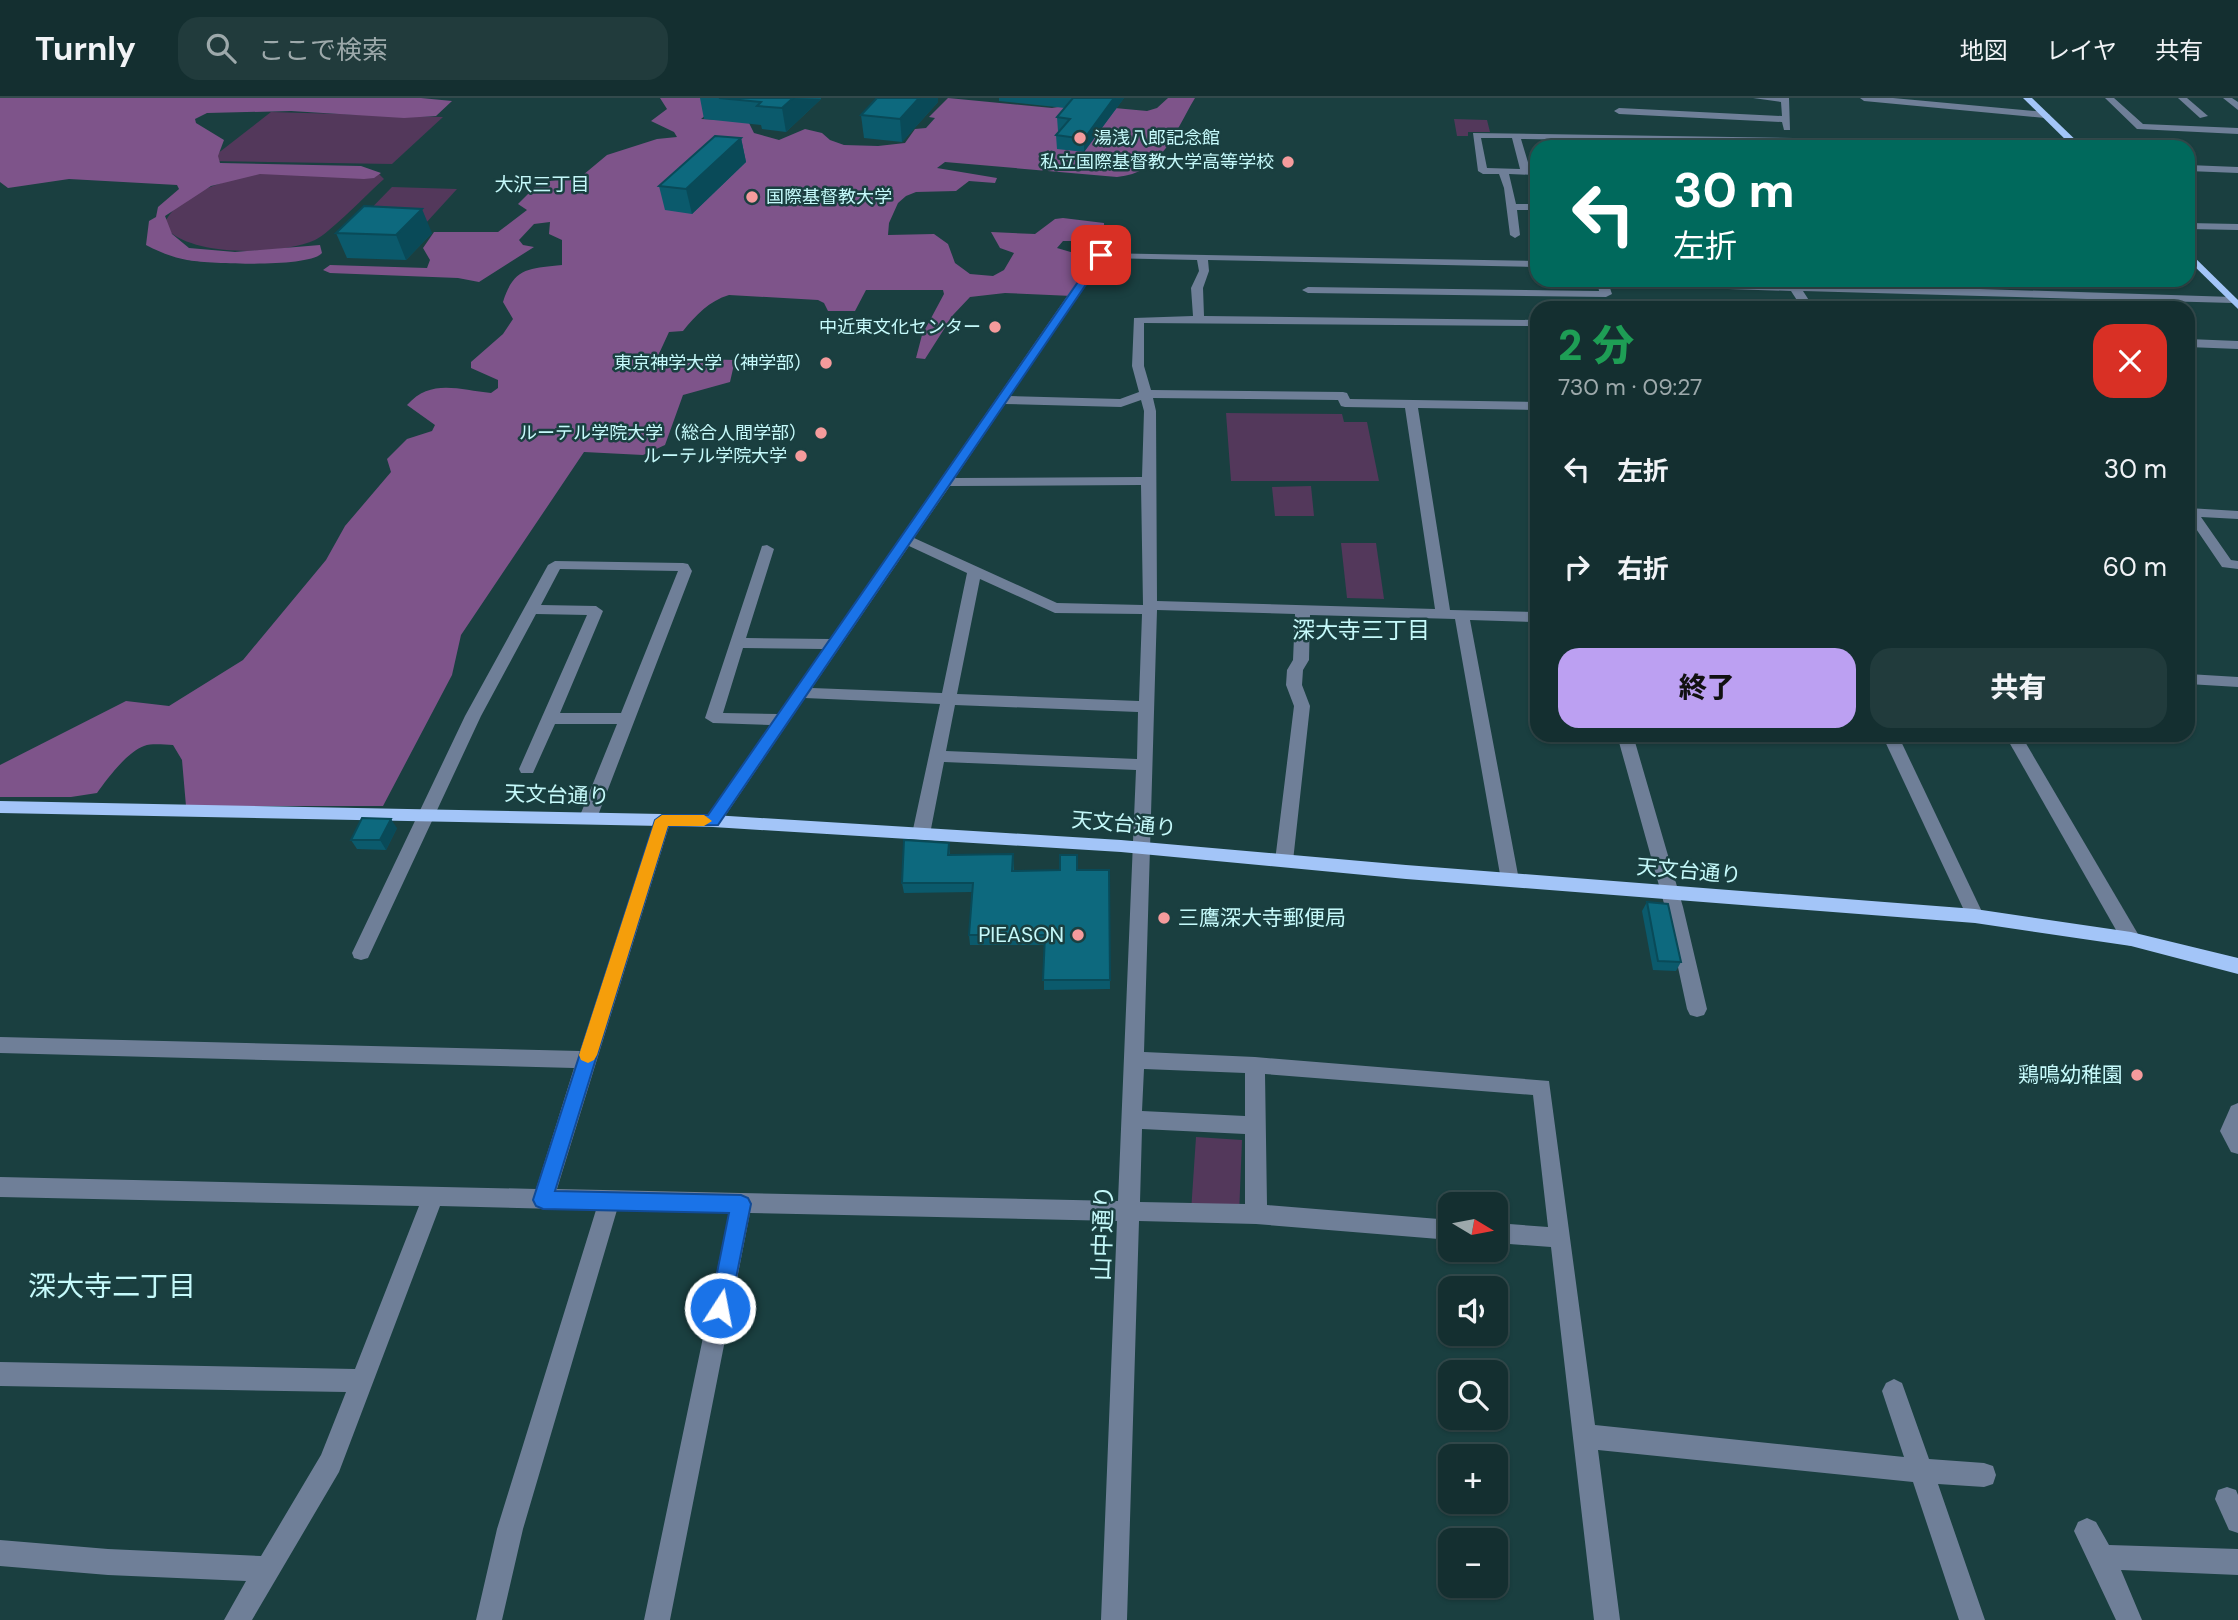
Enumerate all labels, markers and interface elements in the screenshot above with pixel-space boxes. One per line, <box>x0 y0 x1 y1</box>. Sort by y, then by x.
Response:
search box <box>178 17 668 80</box>
text: Turnly <box>35 27 136 70</box>
icon: search <box>202 29 240 67</box>
text: ここで検索 <box>258 33 388 67</box>
text: 地図 <box>1960 35 2008 66</box>
text: レイヤ <box>2046 35 2117 66</box>
text: 共有 <box>2155 35 2203 66</box>
place label: 湯浅八郎記念館 <box>1094 126 1220 150</box>
marker: 湯浅八郎記念館 <box>1072 130 1088 146</box>
place label: 私立国際基督教大学高等学校 <box>1040 150 1274 174</box>
marker: 私立国際基督教大学高等学校 <box>1280 154 1296 170</box>
text: 30 m <box>1673 158 1795 222</box>
icon: left <box>1558 168 1649 259</box>
district label: 大沢三丁目 <box>494 172 590 197</box>
place label: 国際基督教大学 <box>766 185 892 209</box>
marker: 国際基督教大学 <box>744 189 760 205</box>
pin <box>1071 225 1131 285</box>
text: 左折 <box>1673 225 1737 267</box>
icon: arrive <box>1082 236 1120 274</box>
place label: 中近東文化センター <box>819 315 981 339</box>
text: 2 分 <box>1558 318 1634 373</box>
marker: 中近東文化センター <box>987 319 1003 335</box>
button: close <box>2093 324 2167 398</box>
place label: 東京神学大学（神学部） <box>614 351 812 375</box>
marker: 東京神学大学（神学部） <box>818 355 834 371</box>
text: 730 m · 09:27 <box>1558 372 1702 402</box>
place label: ルーテル学院大学（総合人間学部） <box>519 421 807 445</box>
marker: ルーテル学院大学（総合人間学部） <box>813 425 829 441</box>
place label: ルーテル学院大学 <box>643 444 787 468</box>
marker: ルーテル学院大学 <box>793 448 809 464</box>
icon: left <box>1558 450 1596 488</box>
text: 30 m <box>2104 452 2167 486</box>
text: 左折 <box>1617 454 1669 488</box>
icon: right <box>1558 548 1596 586</box>
text: 60 m <box>2103 550 2167 584</box>
text: 右折 <box>1617 552 1669 586</box>
district label: 深大寺三丁目 <box>1292 615 1430 645</box>
button: 終了 <box>1558 648 1856 728</box>
button: 共有 <box>1870 648 2167 728</box>
street label: 天文台通り <box>504 779 610 811</box>
street label: 天文台通り <box>1070 805 1178 843</box>
street label: 天文台通り <box>1635 852 1743 890</box>
place label: 三鷹深大寺郵便局 <box>1178 904 1346 932</box>
marker: 三鷹深大寺郵便局 <box>1156 910 1172 926</box>
place label: PIEASON <box>978 921 1064 949</box>
marker: PIEASON <box>1070 927 1086 943</box>
place label: 鶏鳴幼稚園 <box>2018 1061 2123 1089</box>
marker: 鶏鳴幼稚園 <box>2129 1067 2145 1083</box>
street label: 山中通り <box>1085 1184 1120 1281</box>
north arrow <box>1438 1192 1508 1262</box>
map controls <box>1438 1192 1508 1598</box>
district label: 深大寺二丁目 <box>28 1268 196 1305</box>
position arrow <box>683 1271 757 1345</box>
button: sound <box>1438 1276 1508 1346</box>
button: search <box>1438 1360 1508 1430</box>
button: + <box>1438 1444 1508 1514</box>
button: − <box>1438 1528 1508 1598</box>

